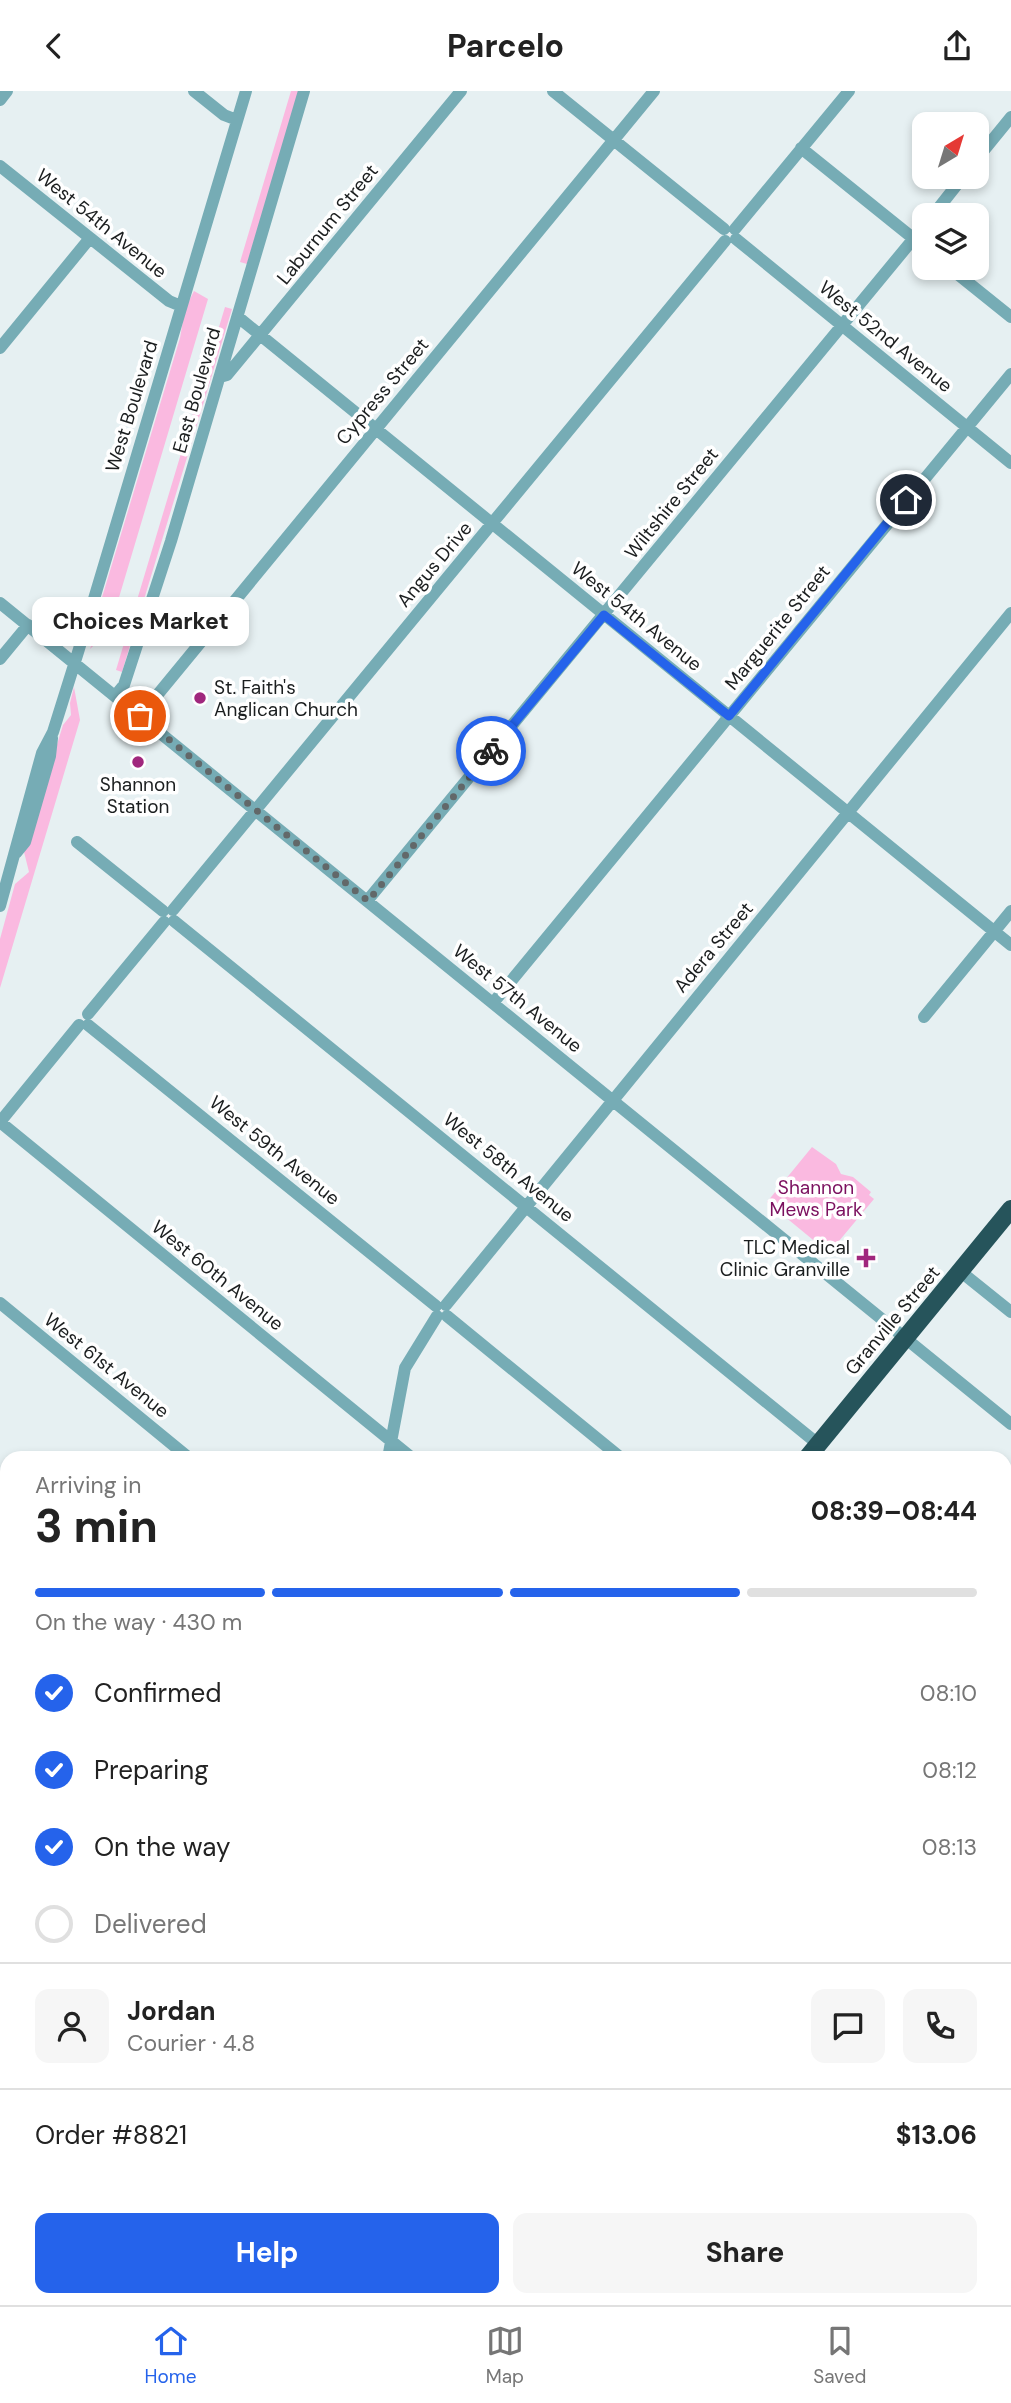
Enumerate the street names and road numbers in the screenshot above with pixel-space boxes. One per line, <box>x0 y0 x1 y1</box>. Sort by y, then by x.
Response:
street label: Laburnum Street <box>271 159 384 290</box>
street label: West 54th Avenue <box>31 163 172 284</box>
street label: West 52nd Avenue <box>814 275 957 398</box>
street label: East Boulevard <box>167 324 226 456</box>
street label: Cypress Street <box>331 333 434 450</box>
street label: West Boulevard <box>100 337 163 475</box>
street label: Wiltshire Street <box>619 443 724 564</box>
street label: Angus Drive <box>391 516 478 612</box>
street label: West 54th Avenue <box>566 556 707 677</box>
street label: Marguerite Street <box>719 560 836 695</box>
street label: Adera Street <box>668 897 759 998</box>
street label: West 57th Avenue <box>448 939 587 1058</box>
street label: West 59th Avenue <box>204 1090 345 1211</box>
street label: West 58th Avenue <box>438 1107 579 1228</box>
street label: West 60th Avenue <box>147 1214 289 1336</box>
street label: Granville Street <box>839 1260 945 1380</box>
street label: West 61st Avenue <box>39 1307 174 1424</box>

